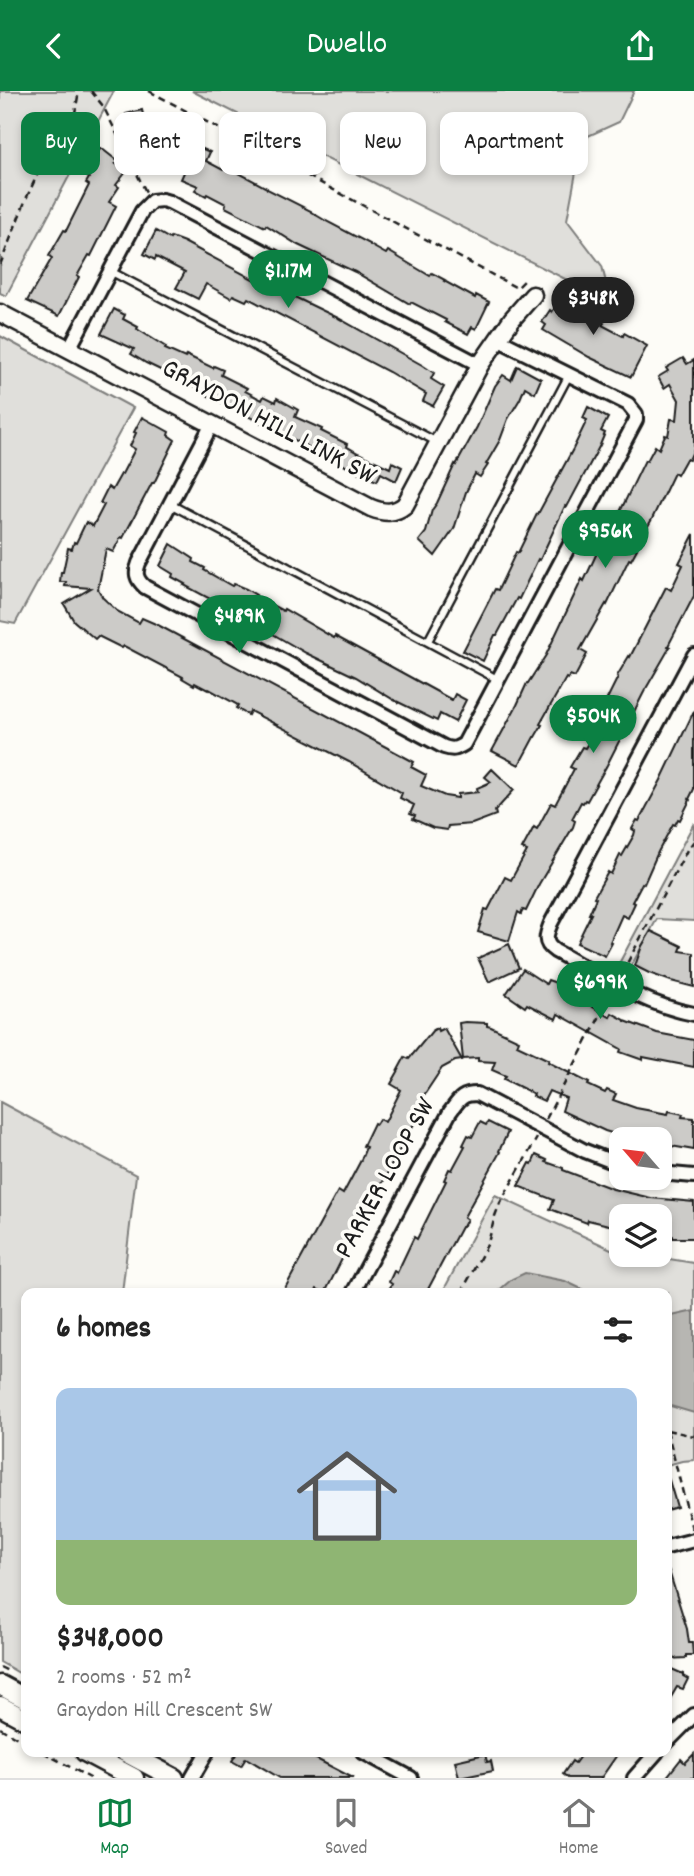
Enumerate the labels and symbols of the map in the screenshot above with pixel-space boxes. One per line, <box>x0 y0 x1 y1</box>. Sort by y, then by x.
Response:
pin: $1.17M <box>231 251 345 310</box>
pin: $348K <box>544 278 642 337</box>
street label: GRAYDON HILL LINK SW <box>153 350 383 498</box>
pin: $956K <box>556 511 654 570</box>
pin: $489K <box>190 595 288 655</box>
pin: $504K <box>544 695 642 755</box>
pin: $699K <box>551 961 649 1021</box>
street label: PARKER LOOP SW <box>326 1090 448 1267</box>
north arrow <box>609 1127 672 1190</box>

